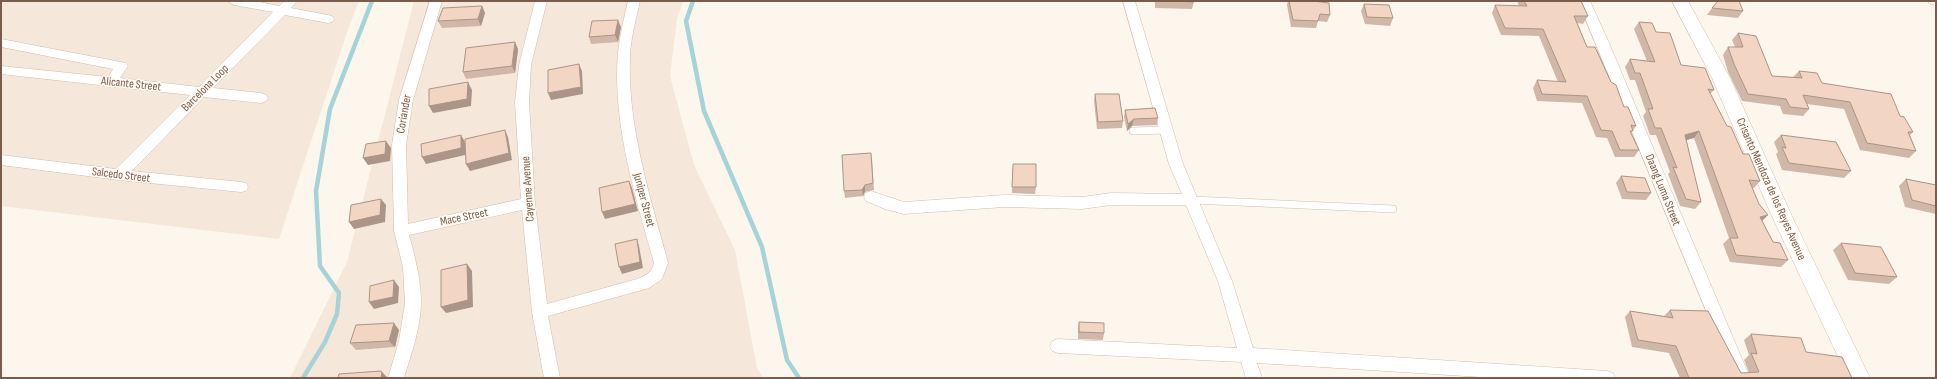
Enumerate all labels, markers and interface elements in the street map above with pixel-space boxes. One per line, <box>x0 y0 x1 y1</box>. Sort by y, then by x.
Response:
street label: Barcelona Loop <box>178 61 232 115</box>
street label: Alicante Street <box>99 73 162 95</box>
street label: Coriander <box>393 93 415 135</box>
street label: Crisanto Mendoza de los Reyes Avenue <box>1733 116 1809 263</box>
street label: Daang Luma Street <box>1642 152 1684 228</box>
street label: Cayenne Avenue <box>518 155 538 222</box>
street label: Salcedo Street <box>91 164 151 186</box>
street label: Juniper Street <box>629 170 658 229</box>
street label: Mace Street <box>439 205 490 229</box>

